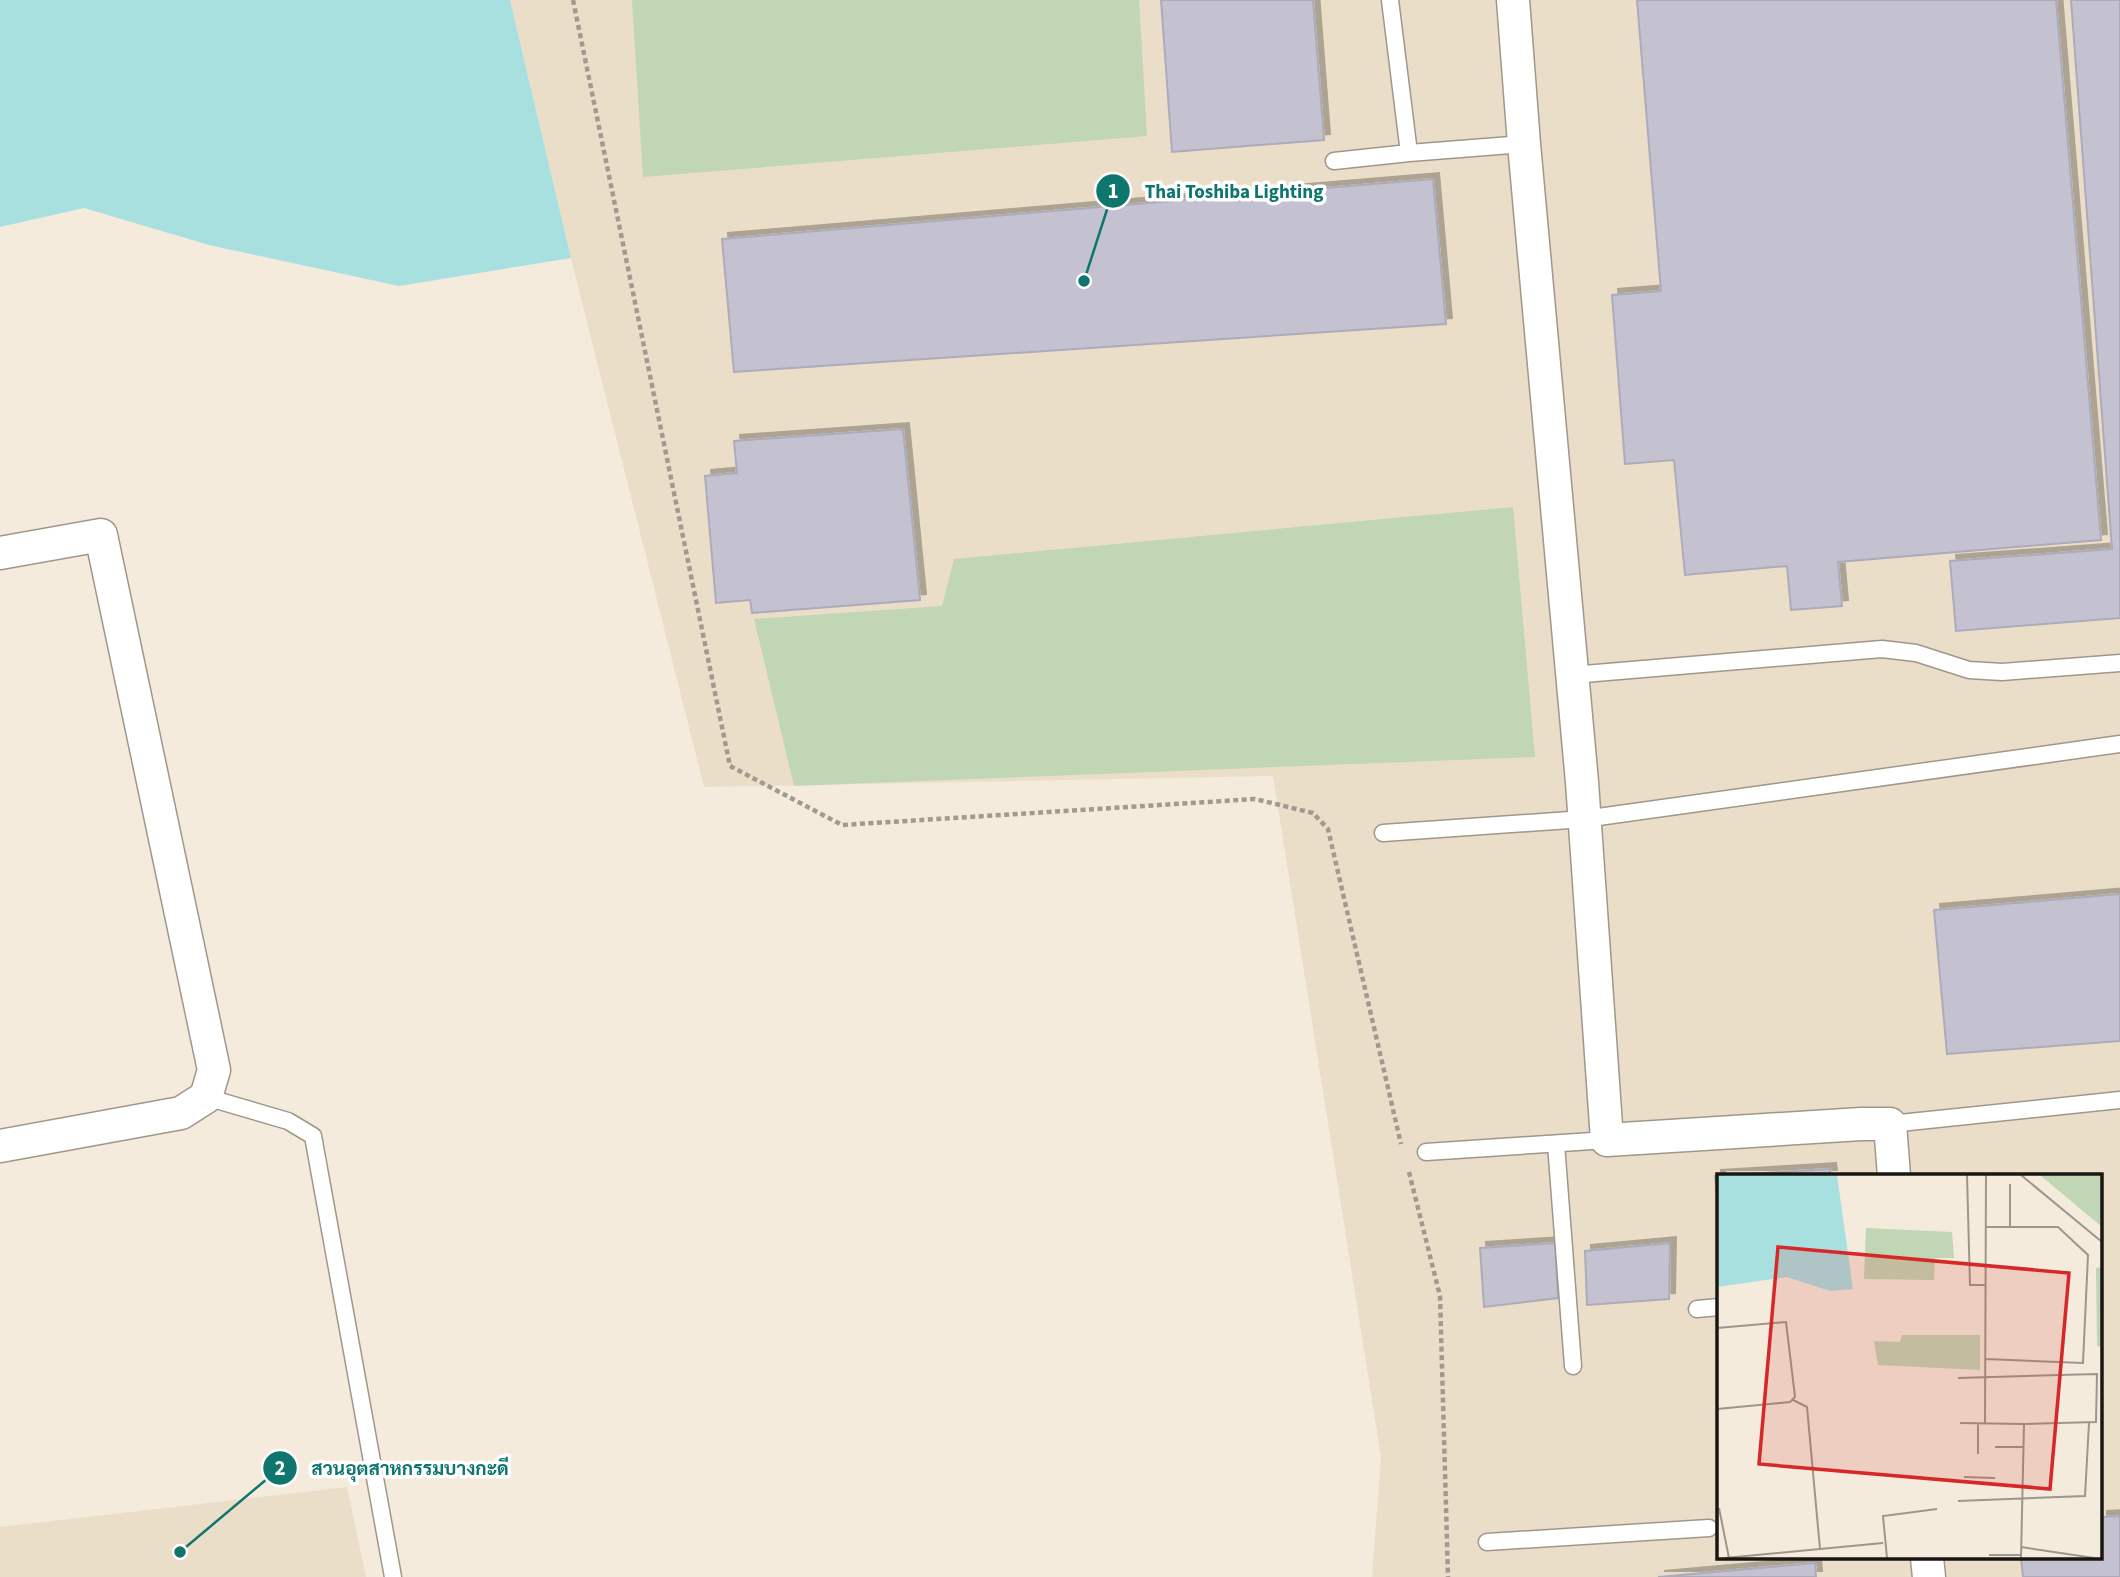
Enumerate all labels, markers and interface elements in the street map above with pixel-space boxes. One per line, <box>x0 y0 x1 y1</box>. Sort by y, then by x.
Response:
callout: Thai Toshiba Lighting <box>1096 171 1337 211</box>
text: 1 <box>1107 176 1119 206</box>
text: Thai Toshiba Lighting <box>1145 179 1323 206</box>
inset map <box>1717 1174 2102 1560</box>
callout: สวนอุตสาหกรรมบางกะดี <box>262 1448 523 1488</box>
text: 2 <box>274 1453 286 1483</box>
text: สวนอุตสาหกรรมบางกะดี <box>311 1456 509 1483</box>

